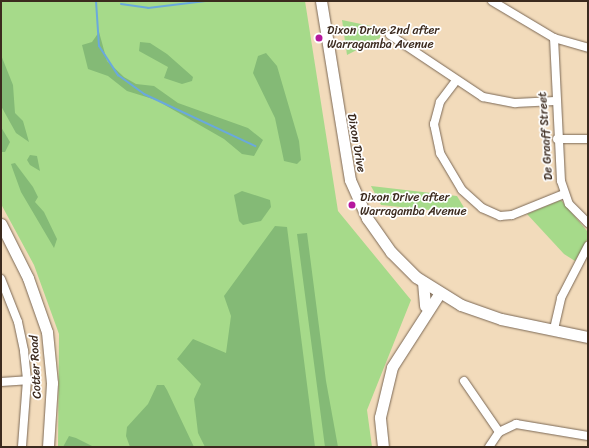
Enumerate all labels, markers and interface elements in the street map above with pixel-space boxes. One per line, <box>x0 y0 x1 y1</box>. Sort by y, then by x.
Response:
place label: Dixon Drive 2nd after Warragamba Avenue <box>327 24 440 52</box>
marker: Dixon Drive 2nd after Warragamba Avenue <box>314 33 324 43</box>
street label: De Graaff Street <box>536 91 556 181</box>
street label: Dixon Drive <box>344 112 368 174</box>
place label: Dixon Drive after Warragamba Avenue <box>360 191 466 219</box>
marker: Dixon Drive after Warragamba Avenue <box>347 200 357 210</box>
street label: Cotter Road <box>27 335 45 399</box>

